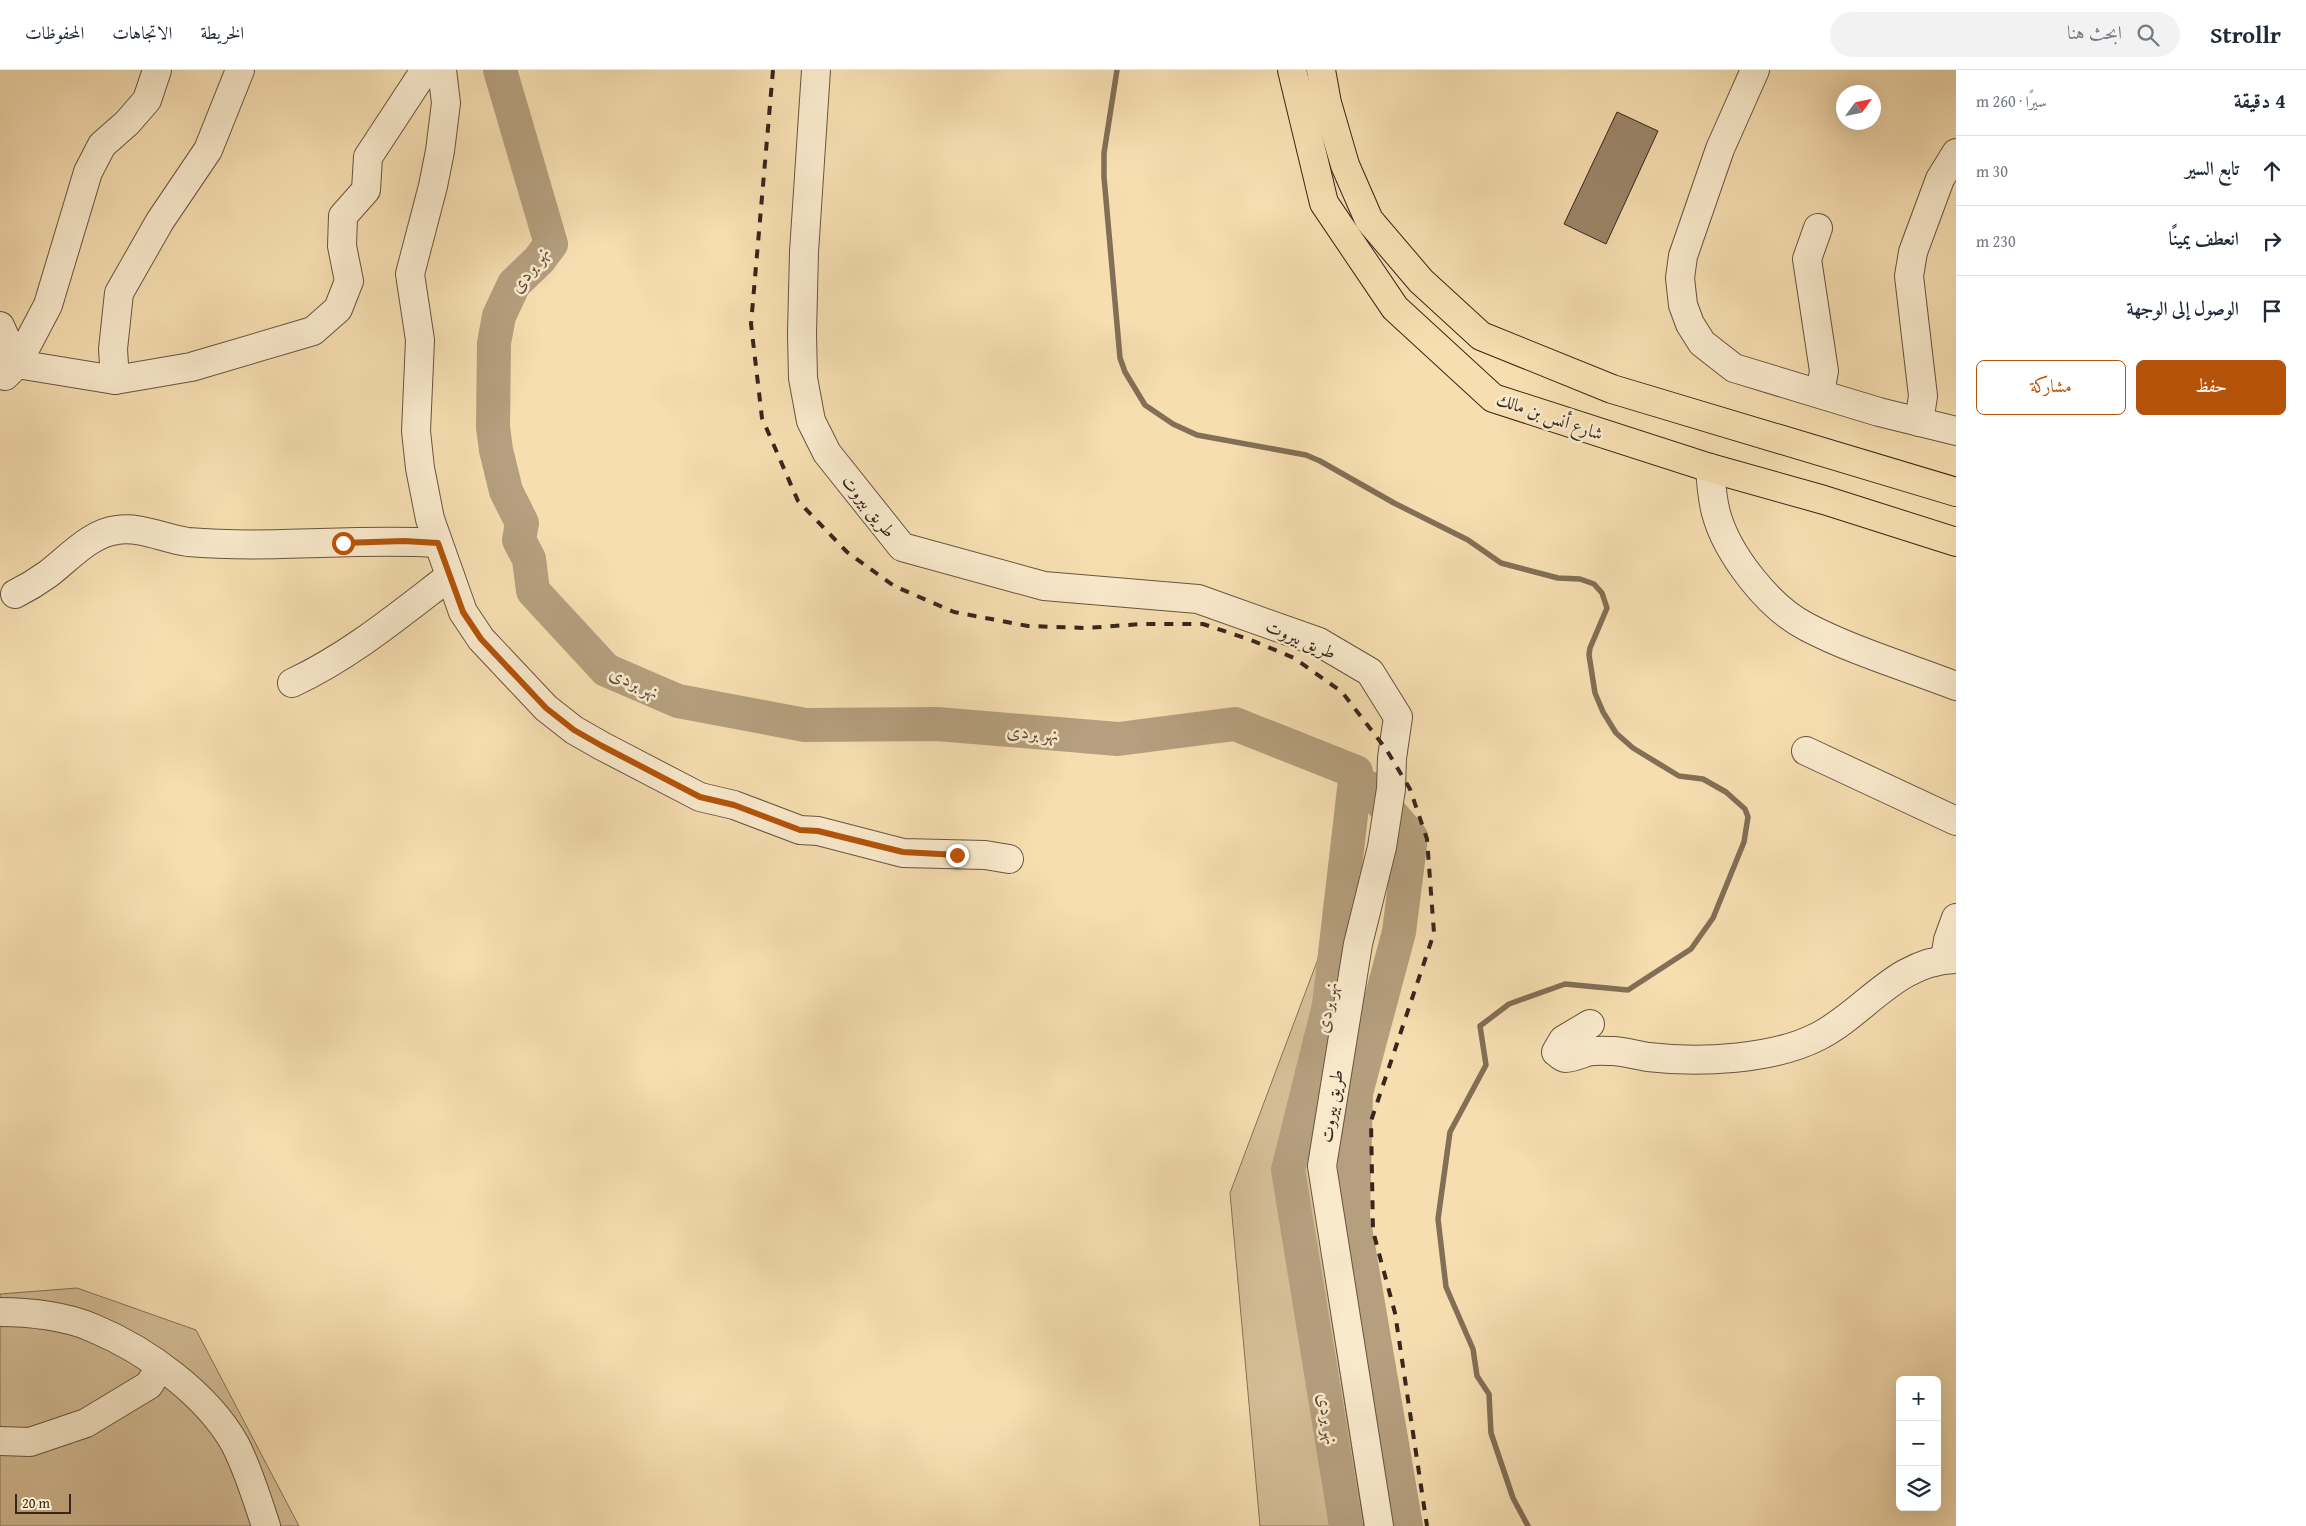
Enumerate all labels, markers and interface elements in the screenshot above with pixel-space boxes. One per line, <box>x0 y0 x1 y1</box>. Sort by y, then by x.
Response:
search box <box>1830 12 2180 57</box>
text: Strollr <box>2210 17 2281 52</box>
text: ابحث هنا <box>2067 18 2122 46</box>
text: المحفوظات <box>25 19 84 46</box>
text: الاتجاهات <box>112 19 172 46</box>
text: الخريطة <box>200 19 244 46</box>
icon: search <box>2134 21 2162 49</box>
north arrow <box>1836 85 1881 130</box>
text: 4 دقيقة <box>2234 85 2286 116</box>
text: سيرًا · 260 m <box>1976 89 2047 113</box>
text: تابع السير <box>2185 154 2239 182</box>
icon: ahead <box>2258 157 2286 185</box>
text: 30 m <box>1976 159 2008 183</box>
text: انعطف يمينًا <box>2169 224 2239 252</box>
icon: right <box>2258 227 2286 255</box>
text: 230 m <box>1976 229 2016 253</box>
water label: نهر بردى <box>502 240 556 298</box>
text: الوصول إلى الوجهة <box>2127 294 2239 322</box>
icon: arrive <box>2258 297 2286 325</box>
button: مشاركة <box>1976 360 2126 415</box>
button: حفظ <box>2136 360 2286 415</box>
street label: شارع أنس بن مالك <box>1492 385 1607 449</box>
street label: طريق بيروت <box>835 469 903 543</box>
route start <box>332 532 355 555</box>
street label: طريق بيروت <box>1262 612 1340 666</box>
water label: نهر بردى <box>605 658 665 706</box>
water label: نهر بردى <box>1006 716 1060 748</box>
route end <box>946 844 969 867</box>
water label: نهر بردى <box>1307 979 1345 1035</box>
street label: طريق بيروت <box>1312 1067 1350 1145</box>
map controls <box>1896 1376 1941 1511</box>
button: + <box>1896 1376 1941 1421</box>
water label: نهر بردى <box>1311 1391 1347 1447</box>
button: − <box>1896 1421 1941 1466</box>
button: layers <box>1896 1466 1941 1511</box>
scale bar <box>15 1491 71 1514</box>
text: 20 m <box>22 1493 50 1513</box>

